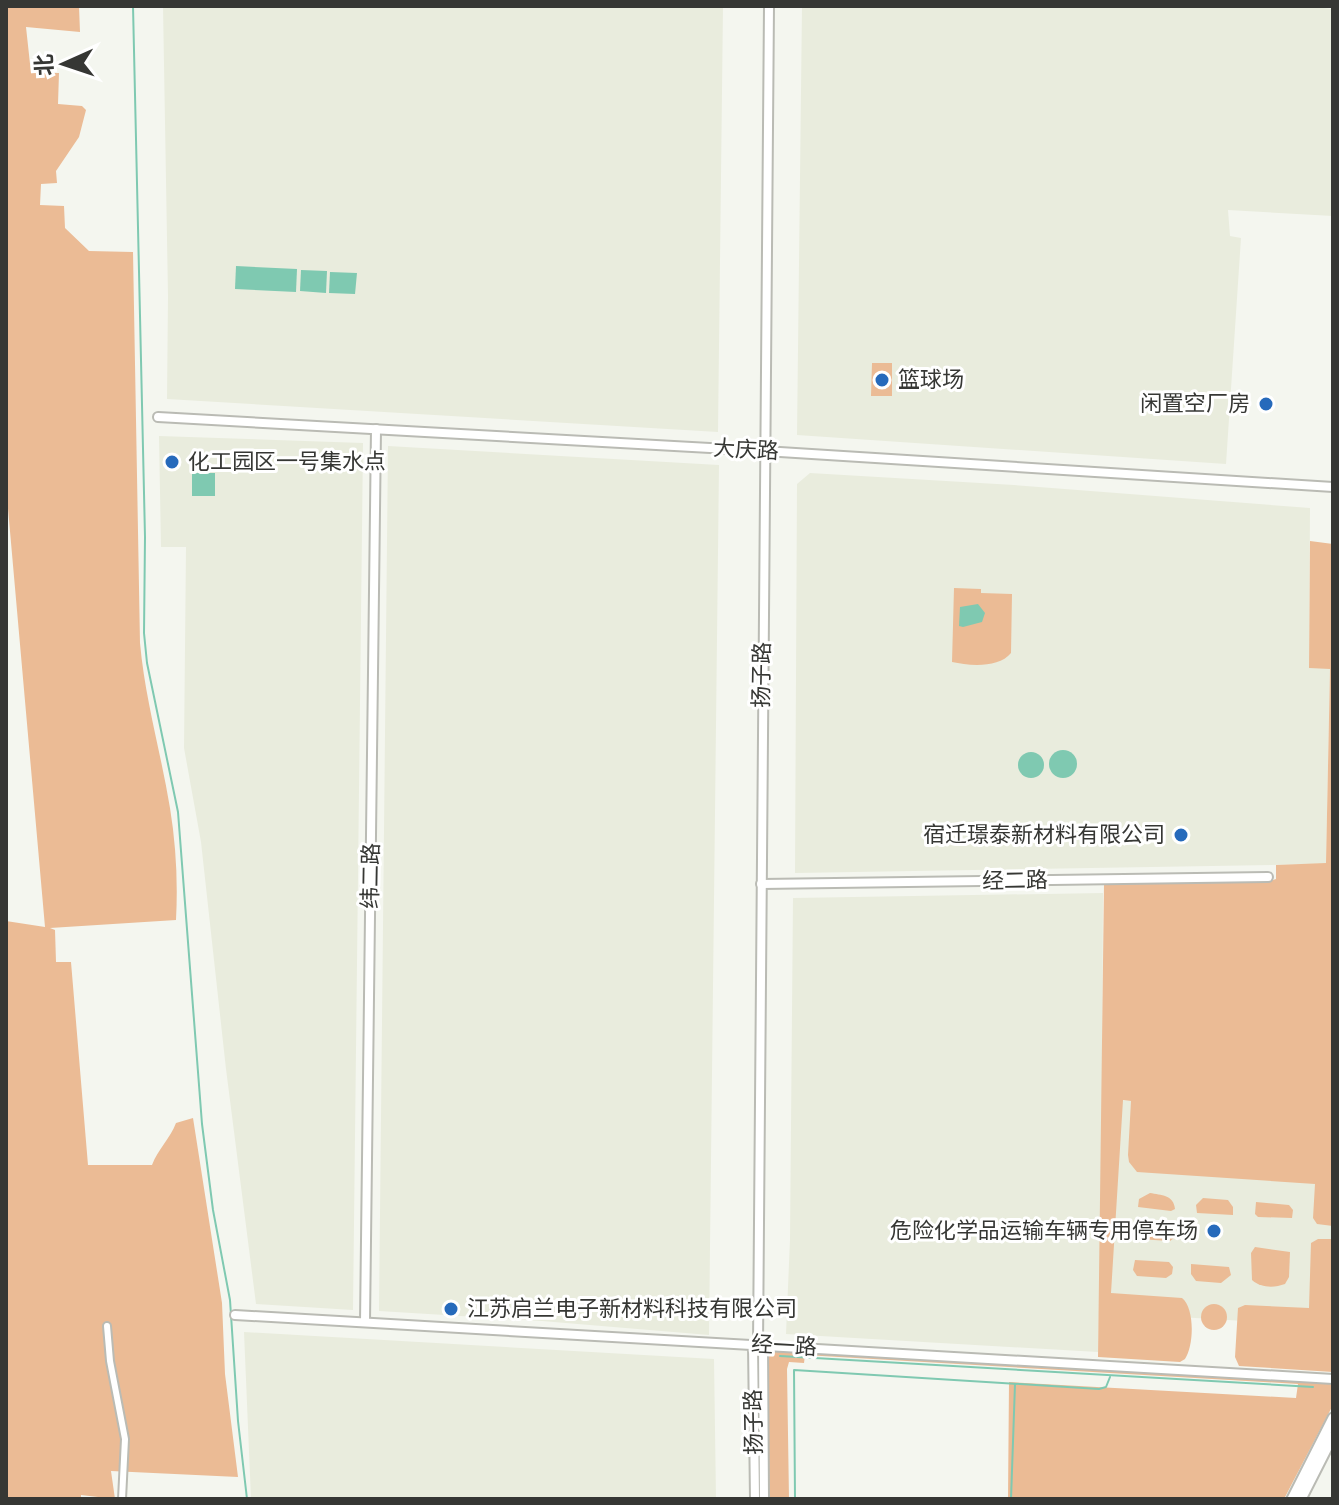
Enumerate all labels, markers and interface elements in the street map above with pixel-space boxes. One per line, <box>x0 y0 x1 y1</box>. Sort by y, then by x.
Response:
north arrow <box>24 24 104 104</box>
text: 北 <box>31 53 59 77</box>
place label: 篮球场 <box>898 367 964 393</box>
marker: 篮球场 <box>873 371 891 389</box>
place label: 闲置空厂房 <box>1140 391 1250 417</box>
marker: 闲置空厂房 <box>1257 395 1275 413</box>
street label: 大庆路 <box>712 435 780 465</box>
place label: 化工园区一号集水点 <box>188 449 386 475</box>
marker: 化工园区一号集水点 <box>163 453 181 471</box>
street label: 扬子路 <box>748 642 776 708</box>
place label: 宿迁璟泰新材料有限公司 <box>923 822 1165 848</box>
marker: 宿迁璟泰新材料有限公司 <box>1172 826 1190 844</box>
street label: 纬二路 <box>357 843 385 909</box>
street label: 经二路 <box>982 867 1048 895</box>
place label: 危险化学品运输车辆专用停车场 <box>890 1218 1198 1244</box>
marker: 危险化学品运输车辆专用停车场 <box>1205 1222 1223 1240</box>
place label: 江苏启兰电子新材料科技有限公司 <box>467 1296 797 1322</box>
marker: 江苏启兰电子新材料科技有限公司 <box>442 1300 460 1318</box>
street label: 经一路 <box>750 1331 818 1361</box>
street label: 扬子路 <box>740 1389 768 1455</box>

